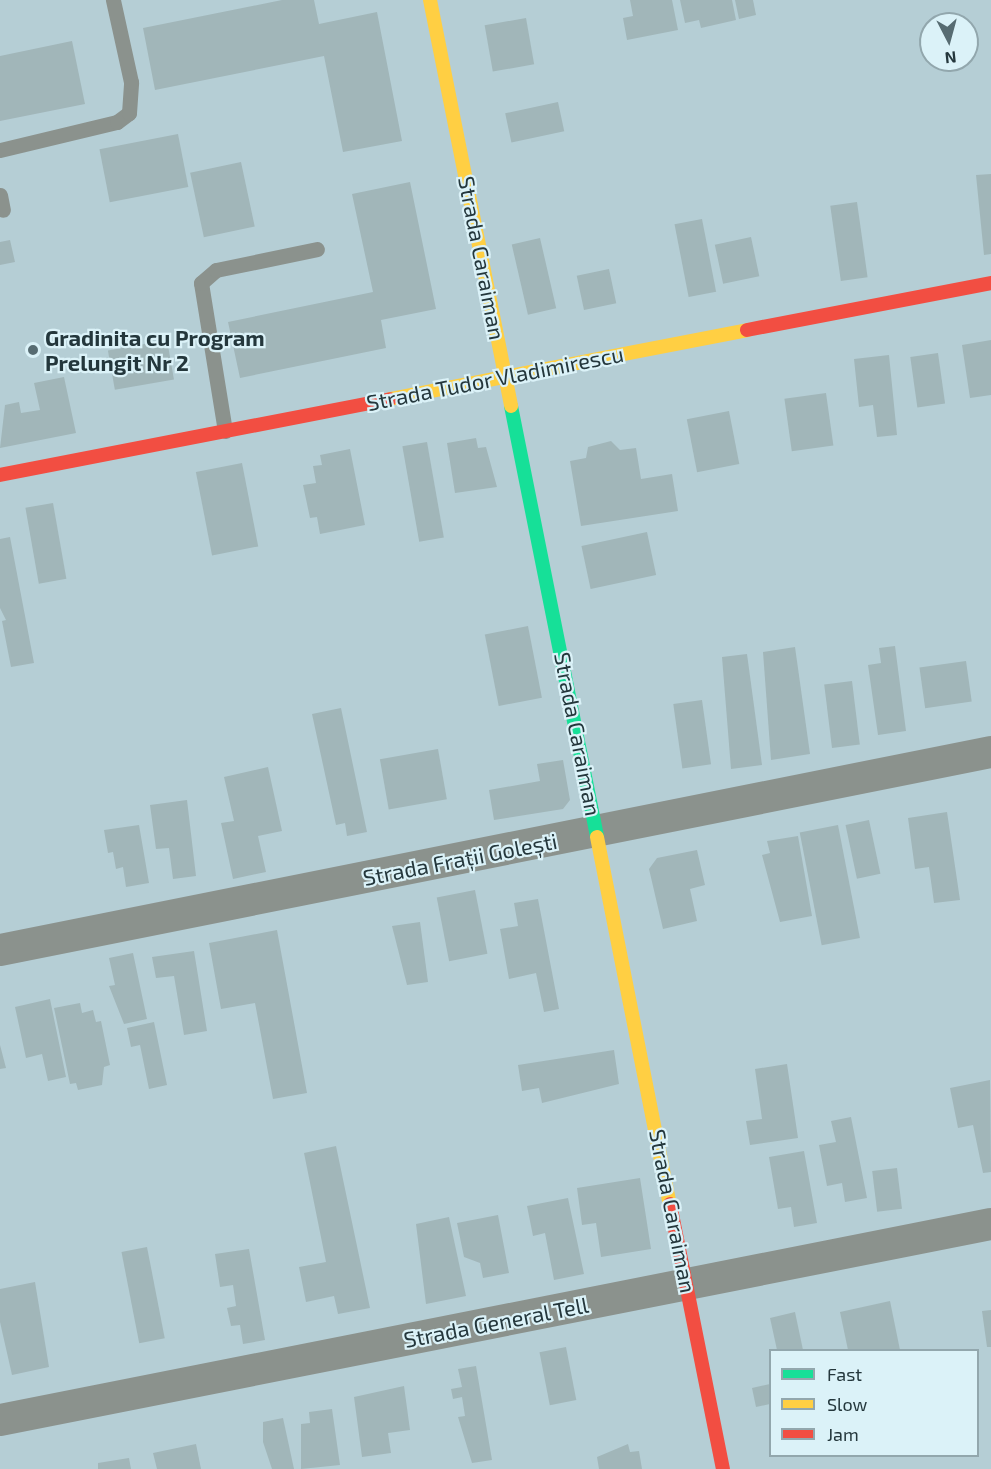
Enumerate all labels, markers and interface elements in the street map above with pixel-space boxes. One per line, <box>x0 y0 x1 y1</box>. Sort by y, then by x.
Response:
north arrow <box>919 12 979 72</box>
text: N <box>944 48 957 68</box>
street label: Strada Caraiman <box>453 174 511 342</box>
place label: Gradinita cu Program Prelungit Nr 2 <box>45 324 265 376</box>
street label: Strada Tudor Vladimirescu <box>363 340 627 416</box>
marker: Gradinita cu Program Prelungit Nr 2 <box>26 343 40 357</box>
street label: Strada Caraiman <box>549 650 607 818</box>
street label: Strada Frații Golești <box>361 827 559 891</box>
street label: Strada Caraiman <box>644 1127 702 1295</box>
street label: Strada General Tell <box>401 1291 591 1353</box>
legend <box>769 1349 979 1457</box>
text: Fast <box>827 1363 862 1385</box>
text: Slow <box>827 1393 867 1415</box>
text: Jam <box>827 1423 859 1445</box>

